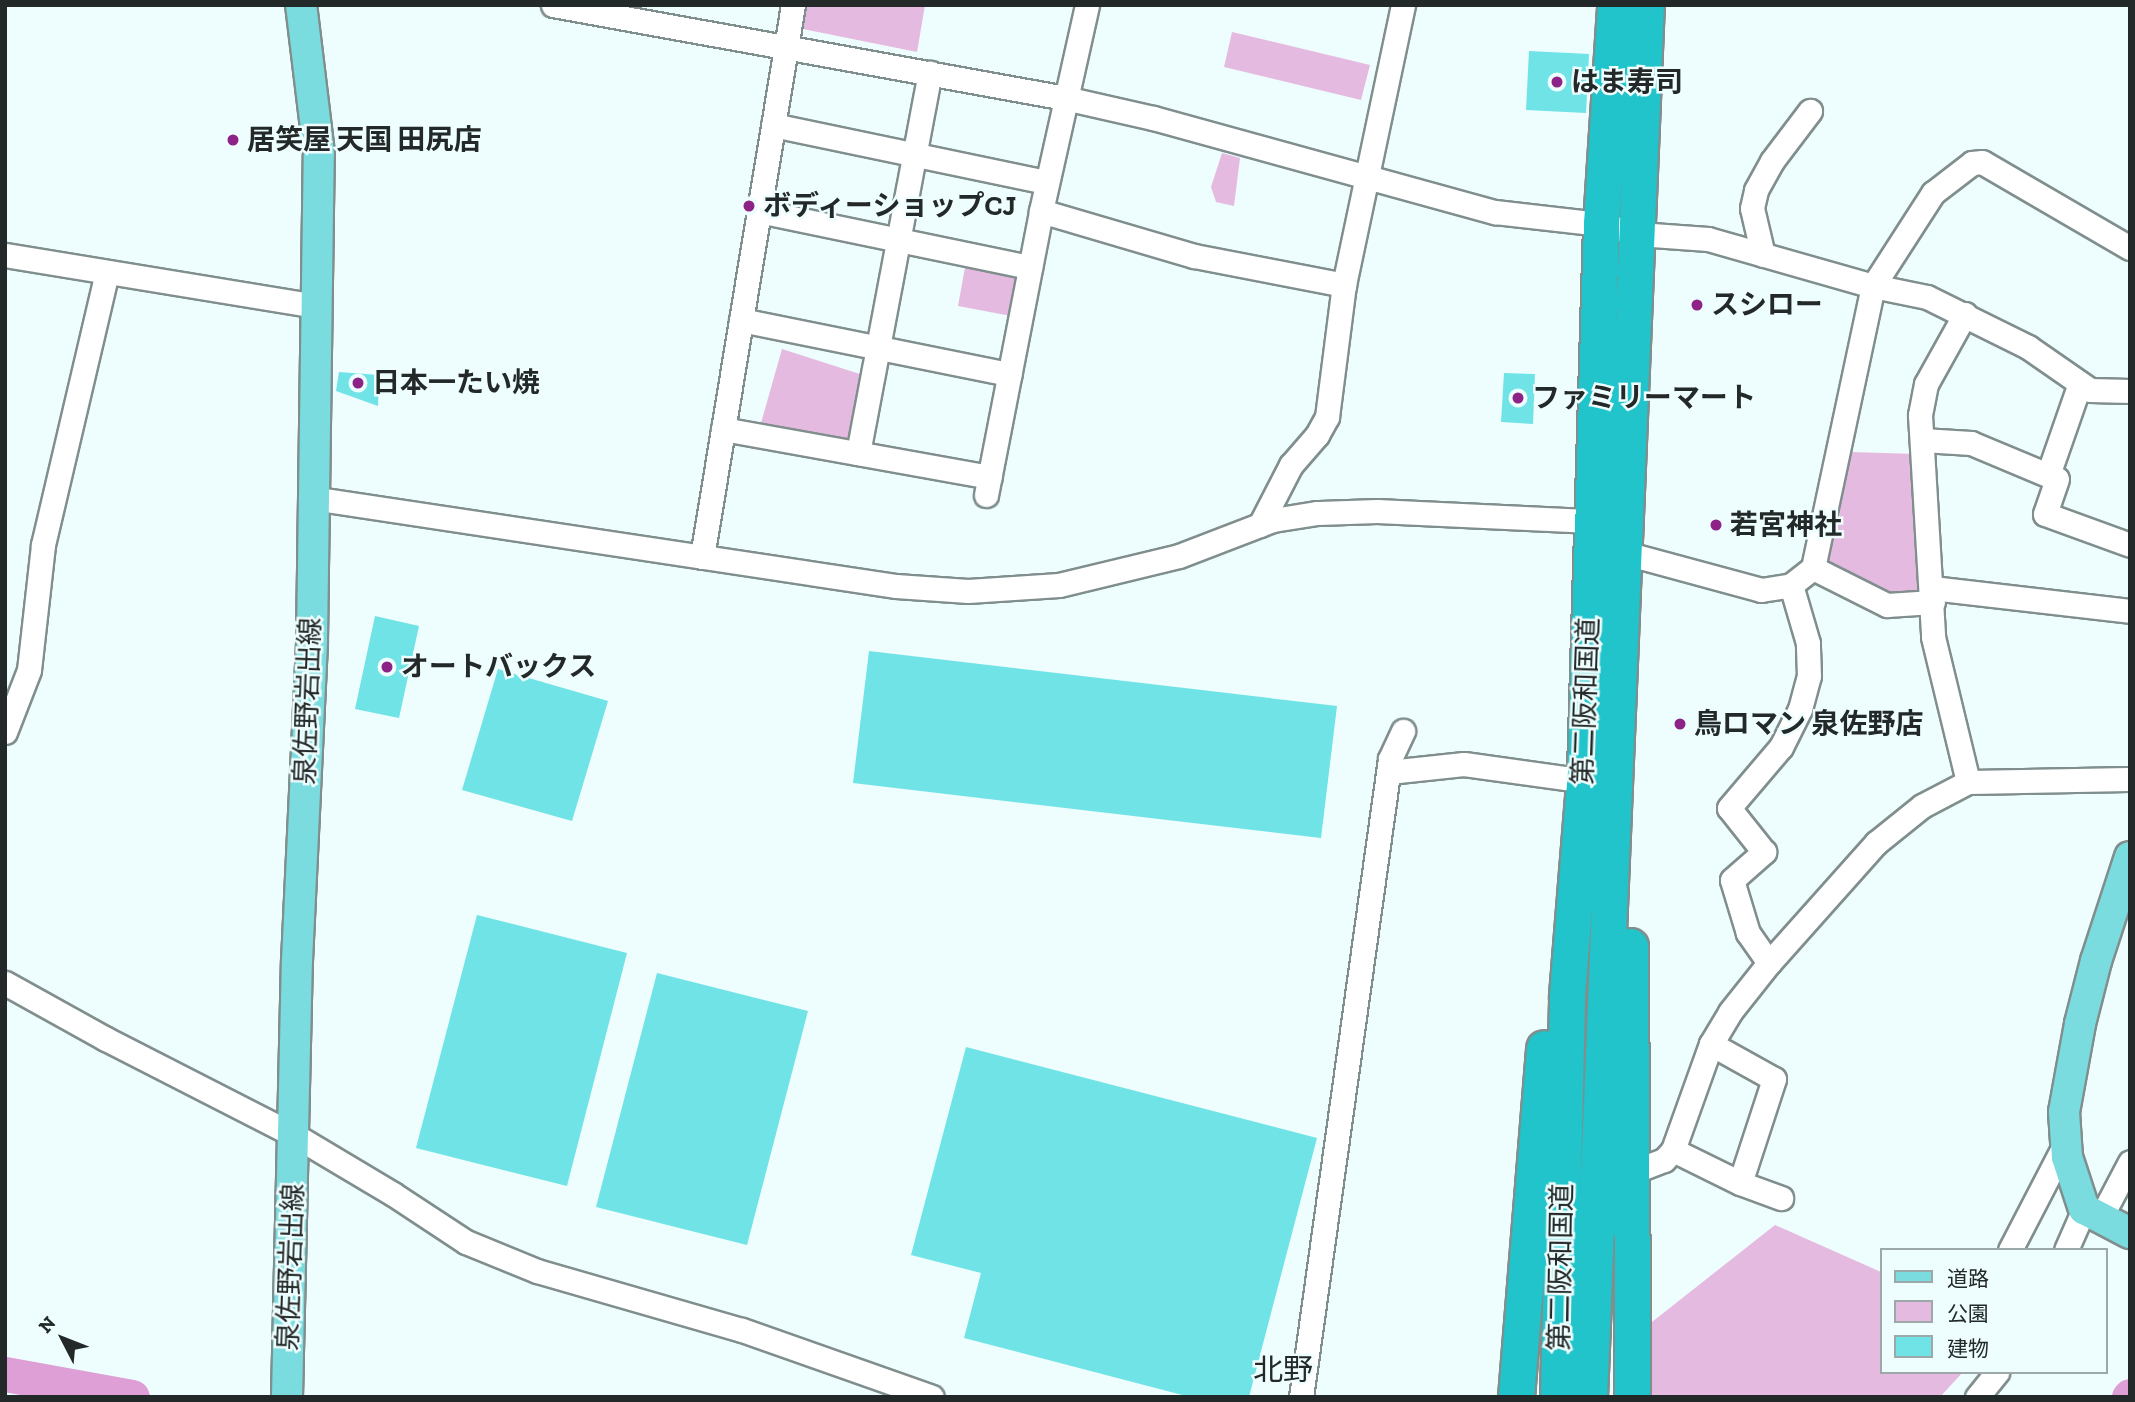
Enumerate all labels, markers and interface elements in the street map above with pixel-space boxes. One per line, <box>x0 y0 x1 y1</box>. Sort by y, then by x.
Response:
place label: はま寿司 <box>1571 65 1683 99</box>
marker: はま寿司 <box>1549 74 1565 90</box>
place label: 居笑屋 天国 田尻店 <box>247 123 481 157</box>
marker: 居笑屋 天国 田尻店 <box>225 132 241 148</box>
place label: ボディーショップCJ <box>763 189 1019 223</box>
marker: ボディーショップCJ <box>741 198 757 214</box>
place label: スシロー <box>1711 288 1823 322</box>
marker: スシロー <box>1689 297 1705 313</box>
place label: 日本一たい焼 <box>372 366 540 400</box>
marker: 日本一たい焼 <box>350 375 366 391</box>
place label: ファミリーマート <box>1532 381 1756 415</box>
marker: ファミリーマート <box>1510 390 1526 406</box>
place label: 若宮神社 <box>1730 508 1842 542</box>
marker: 若宮神社 <box>1708 517 1724 533</box>
street label: 泉佐野岩出線 <box>288 616 328 786</box>
street label: 第二阪和国道 <box>1566 616 1606 786</box>
place label: オートバックス <box>401 650 597 684</box>
marker: オートバックス <box>379 659 395 675</box>
place label: 鳥ロマン 泉佐野店 <box>1694 707 1923 741</box>
marker: 鳥ロマン 泉佐野店 <box>1672 716 1688 732</box>
street label: 泉佐野岩出線 <box>271 1182 311 1352</box>
street label: 第二阪和国道 <box>1543 1183 1579 1351</box>
legend <box>1880 1248 2107 1374</box>
text: 道路 <box>1947 1266 1989 1291</box>
text: 公園 <box>1947 1301 1989 1326</box>
north arrow <box>28 1304 98 1374</box>
text: N <box>34 1312 60 1338</box>
text: 建物 <box>1947 1336 1989 1361</box>
district label: 北野 <box>1253 1352 1313 1388</box>

